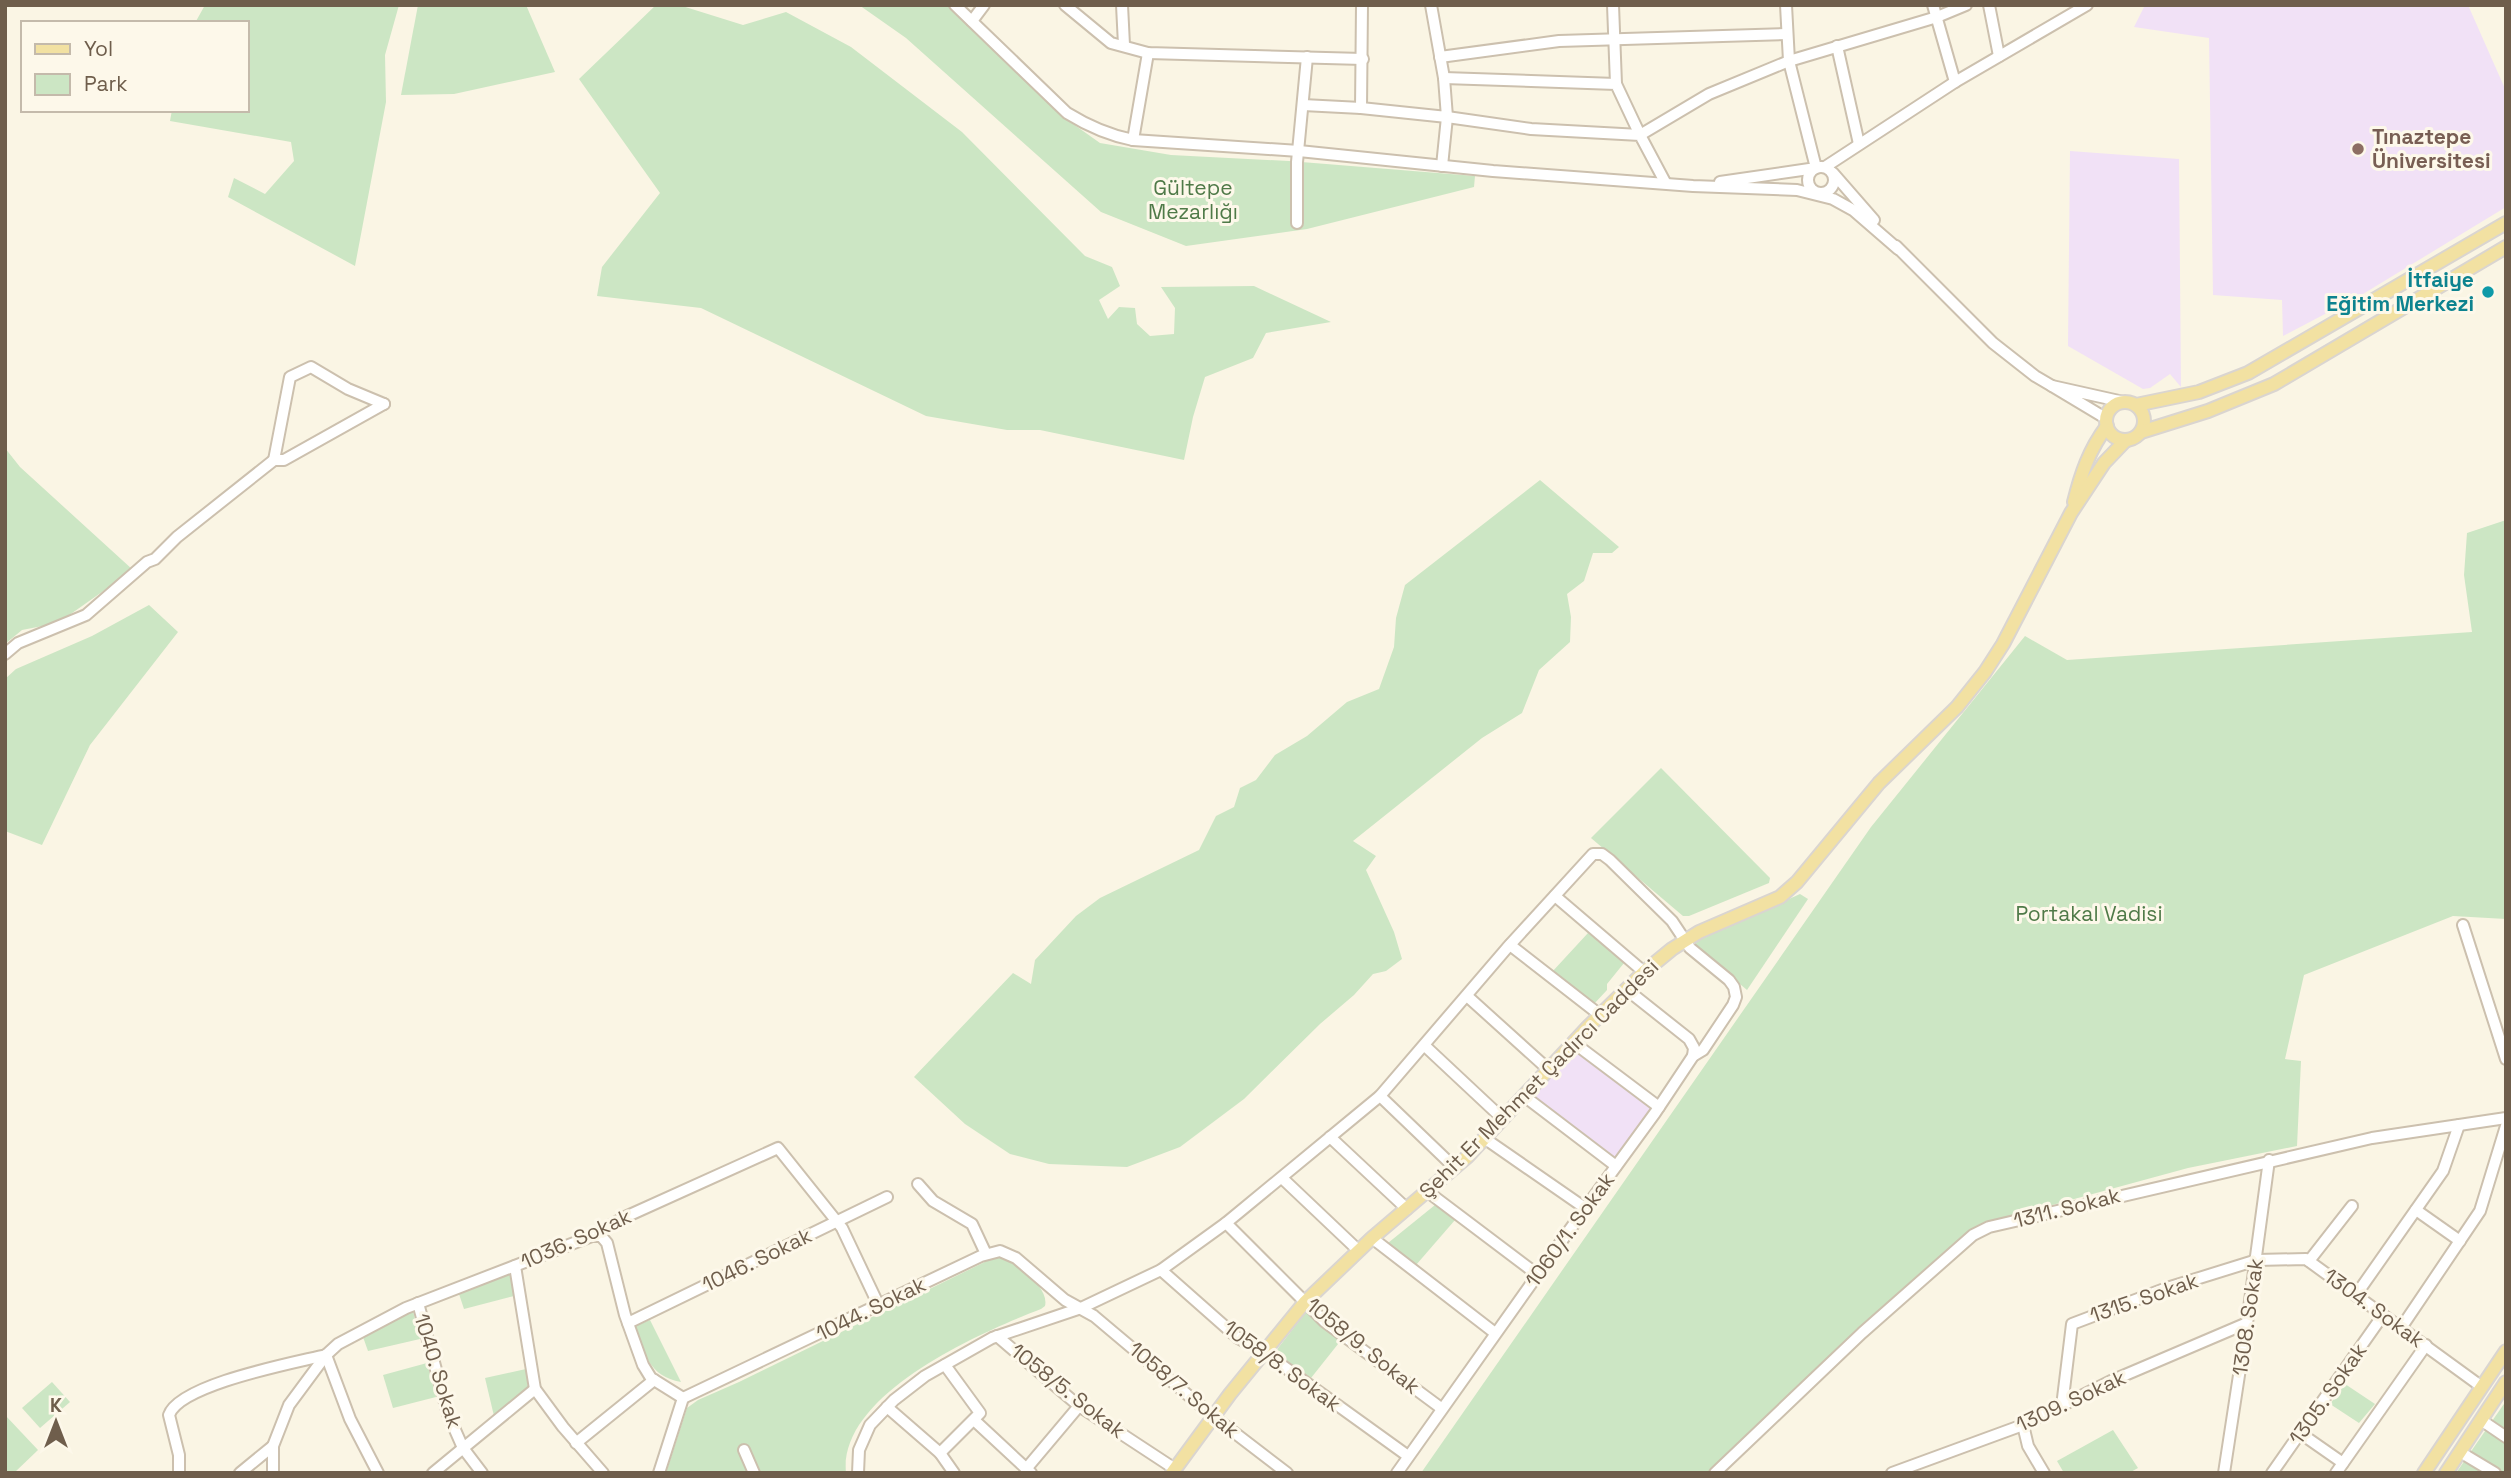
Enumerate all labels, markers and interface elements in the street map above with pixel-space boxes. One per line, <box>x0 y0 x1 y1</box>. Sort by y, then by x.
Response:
legend <box>21 21 248 112</box>
text: Yol <box>84 35 113 62</box>
text: Park <box>84 70 128 97</box>
place label: Tınaztepe Üniversitesi <box>2372 123 2491 174</box>
marker: Tınaztepe Üniversitesi <box>2350 141 2366 157</box>
park label: Gültepe Mezarlığı <box>1148 174 1238 225</box>
place label: İtfaiye Eğitim Merkezi <box>2326 266 2474 317</box>
marker: İtfaiye Eğitim Merkezi <box>2480 284 2496 300</box>
park label: Portakal Vadisi <box>2015 900 2163 927</box>
street label: Şehit Er Mehmet Çadırcı Caddesi <box>1413 953 1664 1204</box>
street label: 1060/1. Sokak <box>1519 1167 1620 1292</box>
street label: 1311. Sokak <box>2011 1181 2123 1234</box>
street label: 1036. Sokak <box>516 1202 635 1275</box>
street label: 1046. Sokak <box>698 1221 816 1298</box>
street label: 1308. Sokak <box>2226 1256 2269 1377</box>
street label: 1304. Sokak <box>2318 1262 2430 1353</box>
street label: 1315. Sokak <box>2086 1266 2202 1329</box>
street label: 1044. Sokak <box>811 1270 930 1347</box>
street label: 1058/9. Sokak <box>1301 1291 1426 1400</box>
street label: 1040. Sokak <box>408 1310 469 1432</box>
street label: 1058/8. Sokak <box>1218 1314 1346 1417</box>
street label: 1058/7. Sokak <box>1123 1335 1245 1444</box>
street label: 1058/5. Sokak <box>1005 1337 1131 1444</box>
street label: 1305. Sokak <box>2283 1338 2372 1450</box>
street label: 1309. Sokak <box>2012 1363 2130 1438</box>
north arrow <box>21 1387 91 1457</box>
text: K <box>50 1393 62 1418</box>

